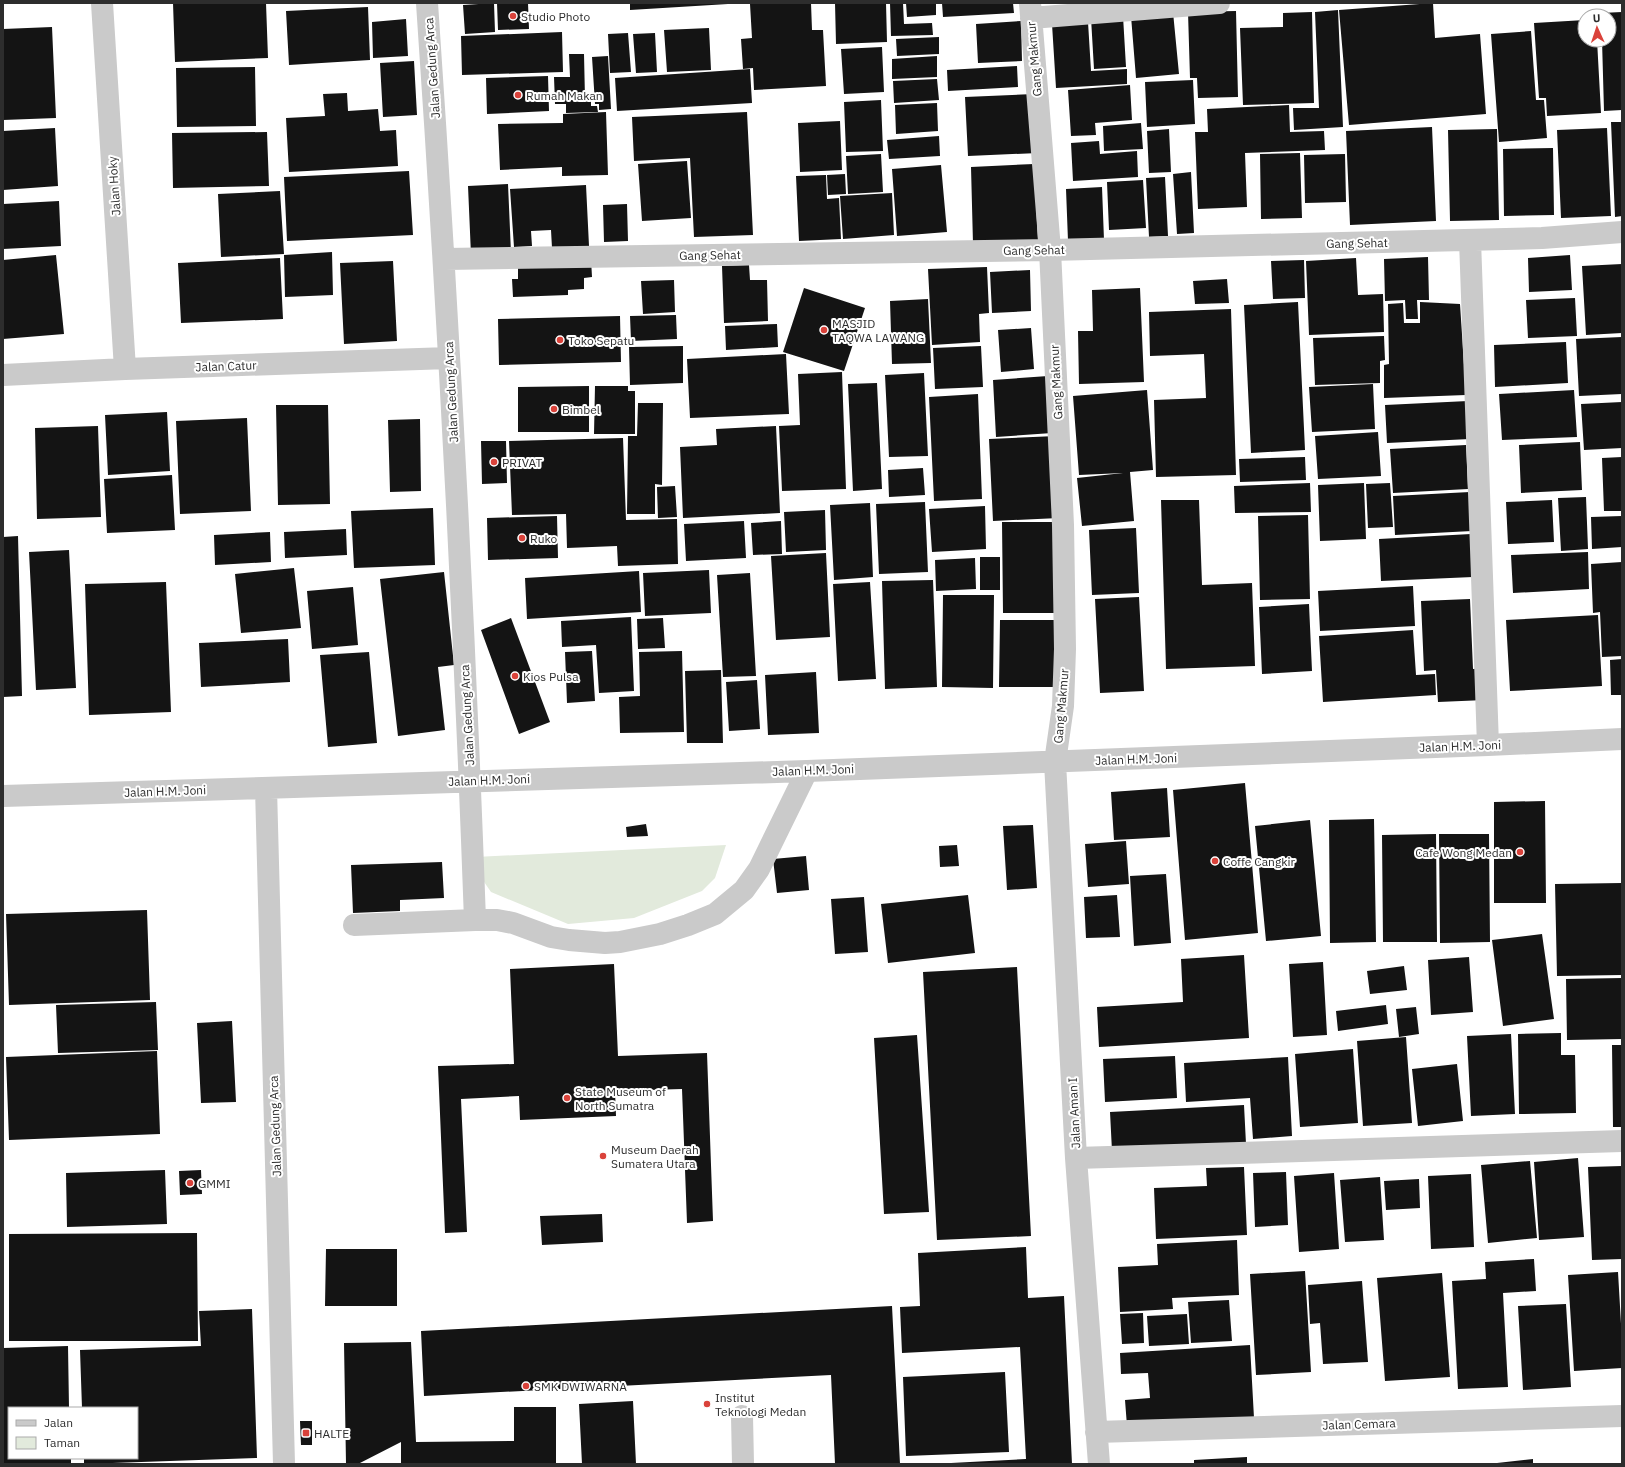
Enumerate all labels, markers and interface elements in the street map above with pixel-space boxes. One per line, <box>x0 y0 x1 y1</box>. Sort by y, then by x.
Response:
north arrow <box>1577 8 1617 48</box>
place label: Studio Photo <box>521 9 590 24</box>
marker: Studio Photo <box>508 11 518 21</box>
text: U <box>1592 11 1601 25</box>
street label: Jalan Gedung Arca <box>421 17 443 119</box>
street label: Gang Makmur <box>1023 20 1045 97</box>
place label: Rumah Makan <box>526 88 603 103</box>
marker: Rumah Makan <box>513 90 523 100</box>
street label: Jalan Hoky <box>104 156 124 216</box>
street label: Gang Sehat <box>1326 235 1388 251</box>
street label: Gang Sehat <box>1003 242 1065 258</box>
street label: Gang Sehat <box>679 247 741 263</box>
place label: MASJID TAQWA LAWANG <box>832 316 924 345</box>
marker: MASJID TAQWA LAWANG <box>819 325 829 335</box>
place label: Toko Sepatu <box>568 333 634 348</box>
marker: Toko Sepatu <box>555 335 565 345</box>
street label: Jalan Gedung Arca <box>441 341 461 443</box>
street label: Gang Makmur <box>1047 344 1065 420</box>
street label: Jalan Catur <box>195 357 257 375</box>
place label: Bimbel <box>562 402 600 417</box>
marker: Bimbel <box>549 404 559 414</box>
place label: PRIVAT <box>502 455 542 470</box>
marker: PRIVAT <box>489 457 499 467</box>
place label: Ruko <box>530 531 558 546</box>
marker: Ruko <box>517 533 527 543</box>
street label: Jalan Gedung Arca <box>457 664 477 766</box>
street label: Gang Makmur <box>1050 667 1072 744</box>
place label: Kios Pulsa <box>523 669 579 684</box>
marker: Kios Pulsa <box>510 671 520 681</box>
street label: Jalan H.M. Joni <box>1419 737 1501 755</box>
street label: Jalan H.M. Joni <box>1095 750 1177 768</box>
street label: Jalan H.M. Joni <box>772 761 854 779</box>
street label: Jalan H.M. Joni <box>448 771 530 789</box>
street label: Jalan H.M. Joni <box>124 782 206 800</box>
place label: Cafe Wong Medan <box>1415 845 1512 860</box>
marker: Cafe Wong Medan <box>1515 847 1525 857</box>
place label: Coffe Cangkir <box>1223 854 1296 869</box>
marker: Coffe Cangkir <box>1210 856 1220 866</box>
street label: Jalan Gedung Arca <box>266 1075 284 1177</box>
street label: Jalan Aman I <box>1065 1077 1083 1149</box>
place label: State Museum of North Sumatra <box>575 1084 666 1113</box>
marker: State Museum of North Sumatra <box>562 1093 572 1103</box>
place label: Museum Daerah Sumatera Utara <box>611 1142 699 1171</box>
marker: Museum Daerah Sumatera Utara <box>598 1151 608 1161</box>
place label: GMMI <box>198 1176 231 1191</box>
marker: GMMI <box>185 1178 195 1188</box>
place label: SMK DWIWARNA <box>534 1379 627 1394</box>
marker: SMK DWIWARNA <box>521 1381 531 1391</box>
place label: Institut Teknologi Medan <box>715 1390 806 1419</box>
marker: Institut Teknologi Medan <box>702 1399 712 1409</box>
legend <box>8 1407 138 1459</box>
text: Jalan <box>44 1415 73 1430</box>
street label: Jalan Cemara <box>1322 1415 1397 1433</box>
place label: HALTE <box>314 1426 349 1441</box>
marker: HALTE <box>301 1428 311 1438</box>
text: Taman <box>44 1435 80 1450</box>

